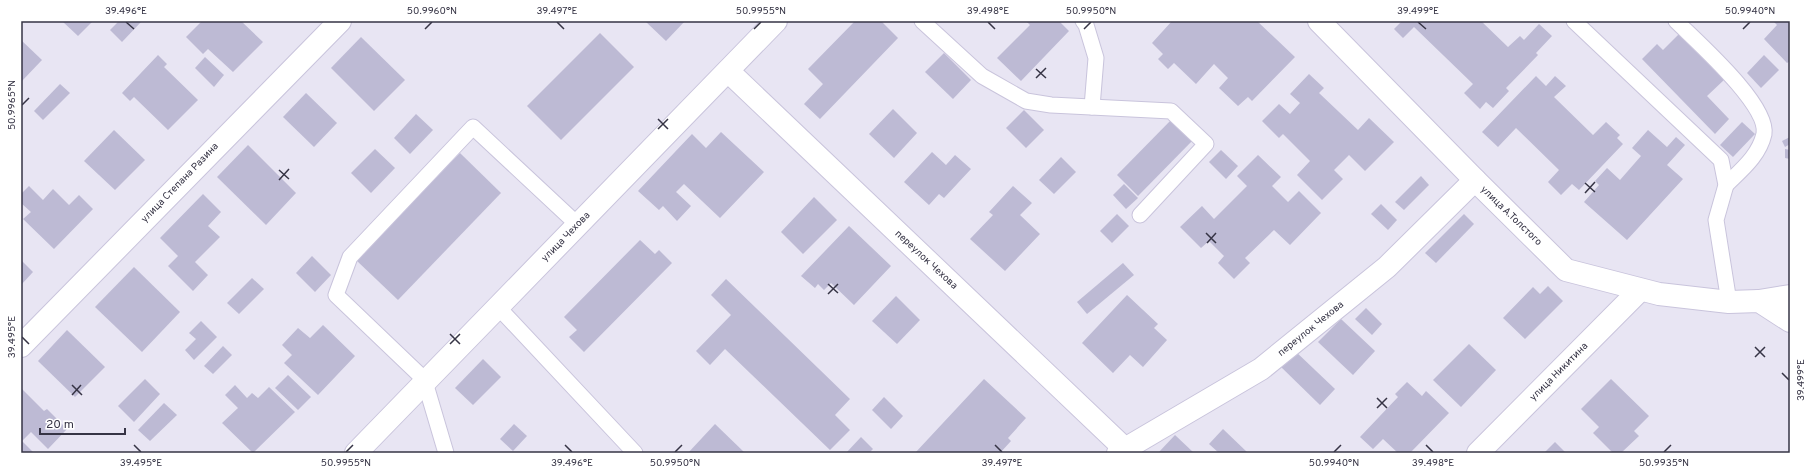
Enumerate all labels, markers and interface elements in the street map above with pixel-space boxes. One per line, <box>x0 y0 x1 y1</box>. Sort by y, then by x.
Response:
text: 39.496°E <box>105 5 147 18</box>
text: 50.9960°N <box>407 5 457 18</box>
text: 39.497°E <box>536 5 578 18</box>
text: 50.9955°N <box>736 5 786 18</box>
text: 39.498°E <box>967 5 1009 18</box>
text: 50.9950°N <box>1066 5 1116 18</box>
text: 39.499°E <box>1397 5 1439 18</box>
text: 50.9940°N <box>1725 5 1775 18</box>
text: 50.9965°N <box>6 80 19 130</box>
street label: улица Степана Разина <box>138 140 222 226</box>
street label: улица А.Толстого <box>1477 183 1545 249</box>
street label: улица Чехова <box>539 209 593 265</box>
street label: переулок Чехова <box>892 228 960 292</box>
street label: переулок Чехова <box>1275 298 1347 360</box>
text: 39.495°E <box>6 316 19 358</box>
street label: улица Никитина <box>1527 340 1591 404</box>
text: 39.499°E <box>1795 359 1808 401</box>
scale bar <box>40 410 125 436</box>
text: 20 m <box>46 417 74 433</box>
text: 39.495°E <box>120 457 162 470</box>
text: 50.9955°N <box>321 457 371 470</box>
text: 39.496°E <box>551 457 593 470</box>
text: 50.9950°N <box>650 457 700 470</box>
text: 39.497°E <box>981 457 1023 470</box>
text: 50.9940°N <box>1309 457 1359 470</box>
text: 39.498°E <box>1412 457 1454 470</box>
text: 50.9935°N <box>1639 457 1689 470</box>

